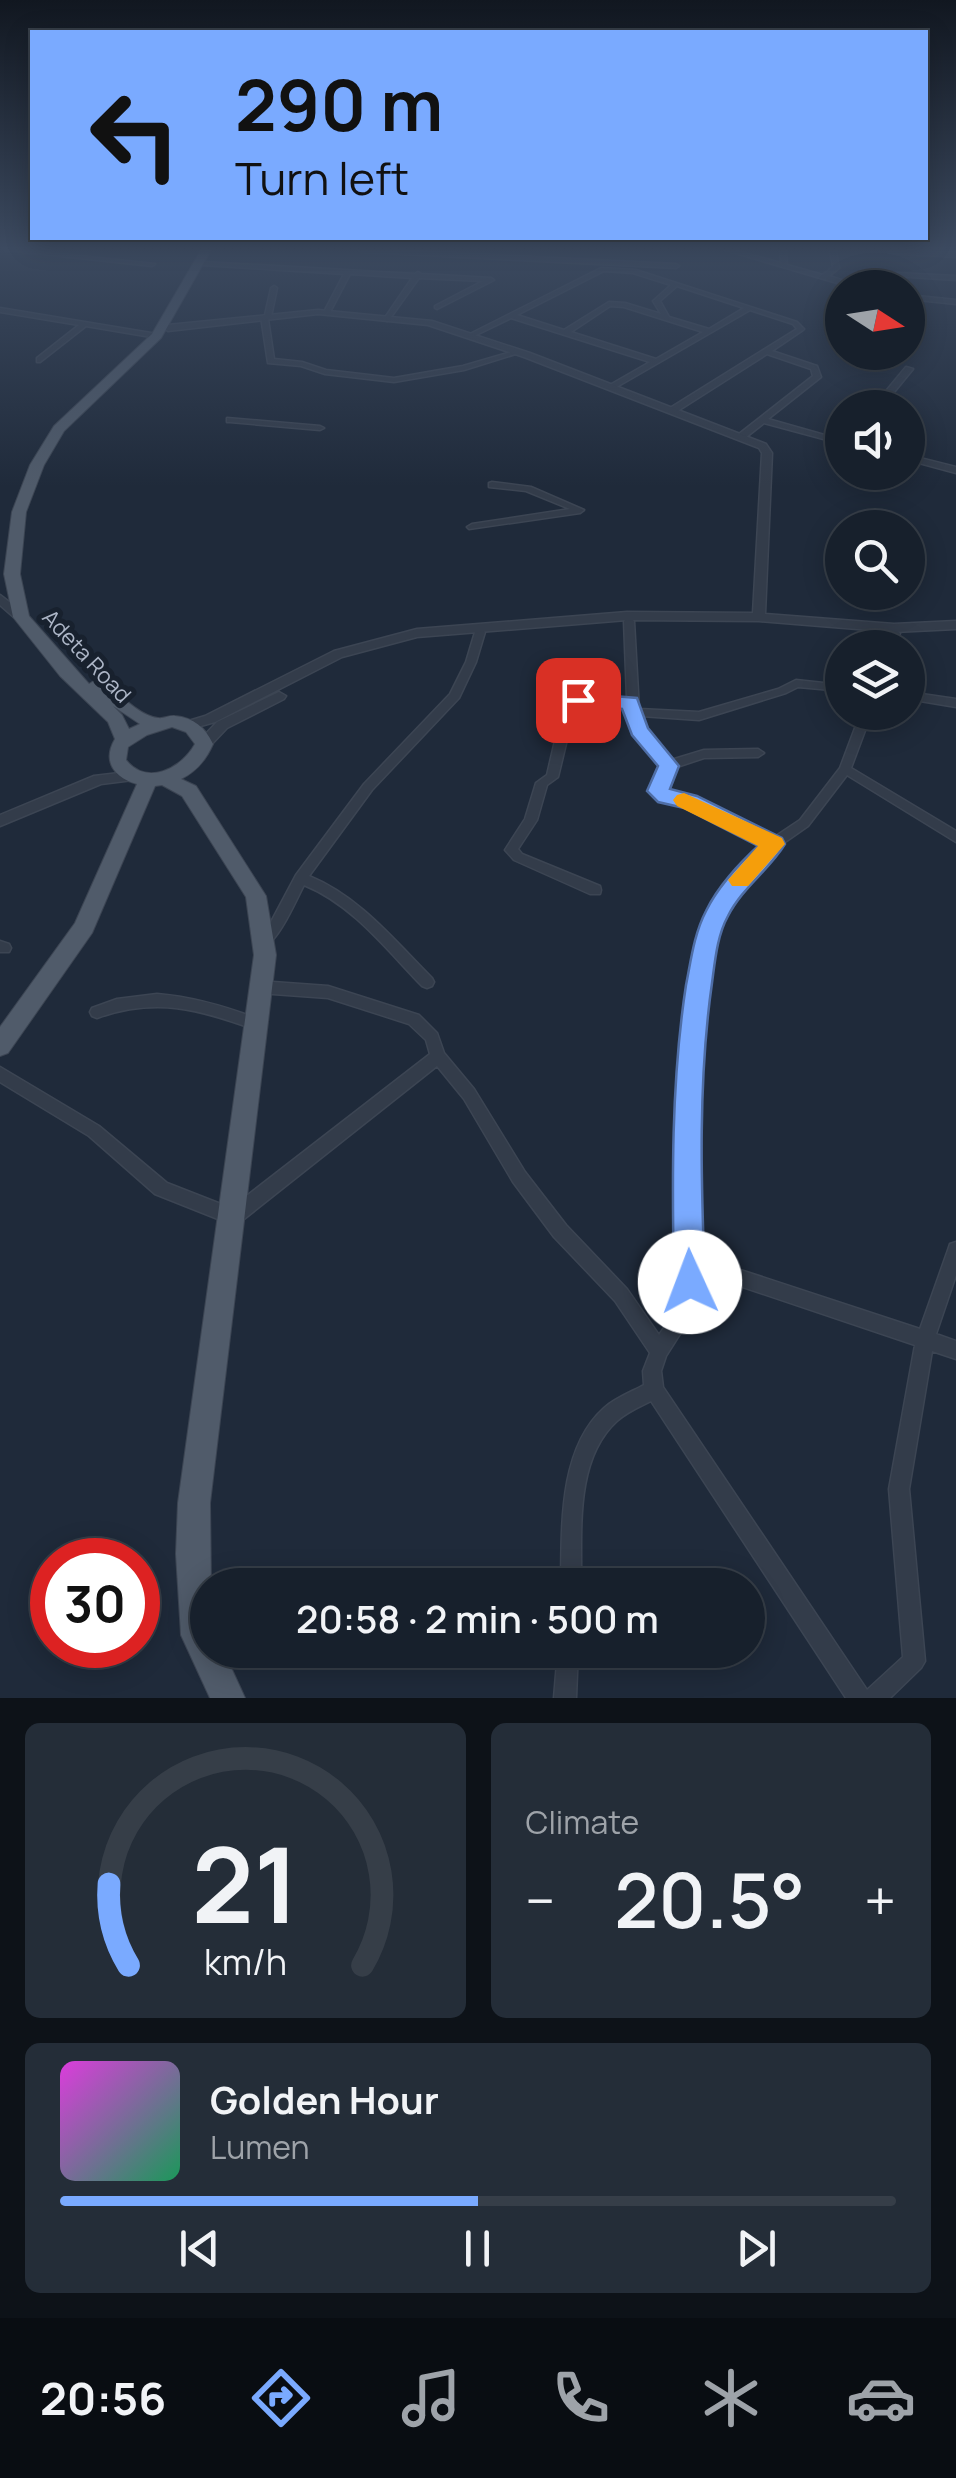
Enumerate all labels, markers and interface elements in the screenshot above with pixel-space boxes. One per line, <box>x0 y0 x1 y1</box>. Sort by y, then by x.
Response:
text: 290 m <box>235 56 443 152</box>
icon: left <box>70 70 200 200</box>
text: Turn left <box>235 147 409 209</box>
north arrow <box>825 270 925 370</box>
map controls <box>825 270 925 730</box>
button: sound <box>825 390 925 490</box>
button: search <box>825 510 925 610</box>
street label: Adeta Road <box>36 603 138 709</box>
button: layers <box>825 630 925 730</box>
pin <box>536 658 621 743</box>
icon: arrive <box>551 673 606 728</box>
position arrow <box>638 1230 742 1334</box>
speed limit sign: 30 <box>30 1538 160 1668</box>
text: 20:58 · 2 min · 500 m <box>296 1592 659 1644</box>
text: Climate <box>526 1800 639 1844</box>
text: 21 <box>192 1812 299 1954</box>
text: 20.5° <box>614 1848 805 1951</box>
text: − <box>526 1862 555 1938</box>
text: + <box>864 1862 896 1938</box>
text: km/h <box>204 1937 287 1986</box>
text: Golden Hour <box>210 2073 439 2125</box>
text: Lumen <box>210 2125 310 2169</box>
icon: previous <box>172 2221 227 2276</box>
icon: pause <box>450 2221 505 2276</box>
icon: next <box>729 2221 784 2276</box>
icon: directions <box>246 2363 316 2433</box>
icon: music <box>396 2363 466 2433</box>
icon: phone <box>546 2363 616 2433</box>
icon: climate <box>696 2363 766 2433</box>
icon: car <box>846 2363 916 2433</box>
text: 20:56 <box>40 2367 166 2429</box>

